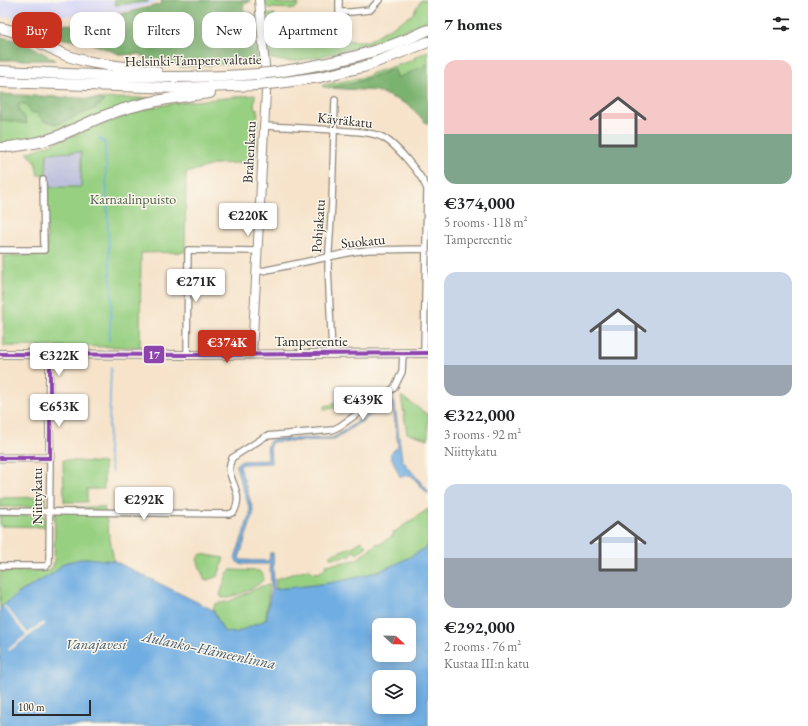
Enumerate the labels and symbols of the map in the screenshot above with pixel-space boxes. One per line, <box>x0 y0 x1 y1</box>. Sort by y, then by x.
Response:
street label: Helsinki-Tampere valtatie <box>125 50 262 70</box>
street label: Käyräkatu <box>317 108 374 132</box>
street label: Brahenkatu <box>238 120 260 184</box>
park label: Karnaalinpuisto <box>90 190 176 208</box>
street label: Pohjakatu <box>307 198 329 253</box>
pin: €220K <box>220 203 276 237</box>
street label: Suokatu <box>340 230 387 252</box>
pin: €271K <box>168 269 224 303</box>
pin: €374K <box>199 330 255 364</box>
street label: Tampereentie <box>274 332 348 350</box>
pin: €322K <box>31 343 87 377</box>
line badge: 17 <box>143 345 165 364</box>
text: 17 <box>148 348 160 362</box>
pin: €439K <box>335 387 391 421</box>
pin: €653K <box>31 394 87 428</box>
street label: Niittykatu <box>28 467 46 524</box>
pin: €292K <box>116 487 172 521</box>
north arrow <box>372 618 416 662</box>
water label: Aulanko–Hämeenlinna <box>140 626 277 673</box>
water label: Vanajavesi <box>65 634 127 653</box>
scale bar <box>12 698 91 717</box>

